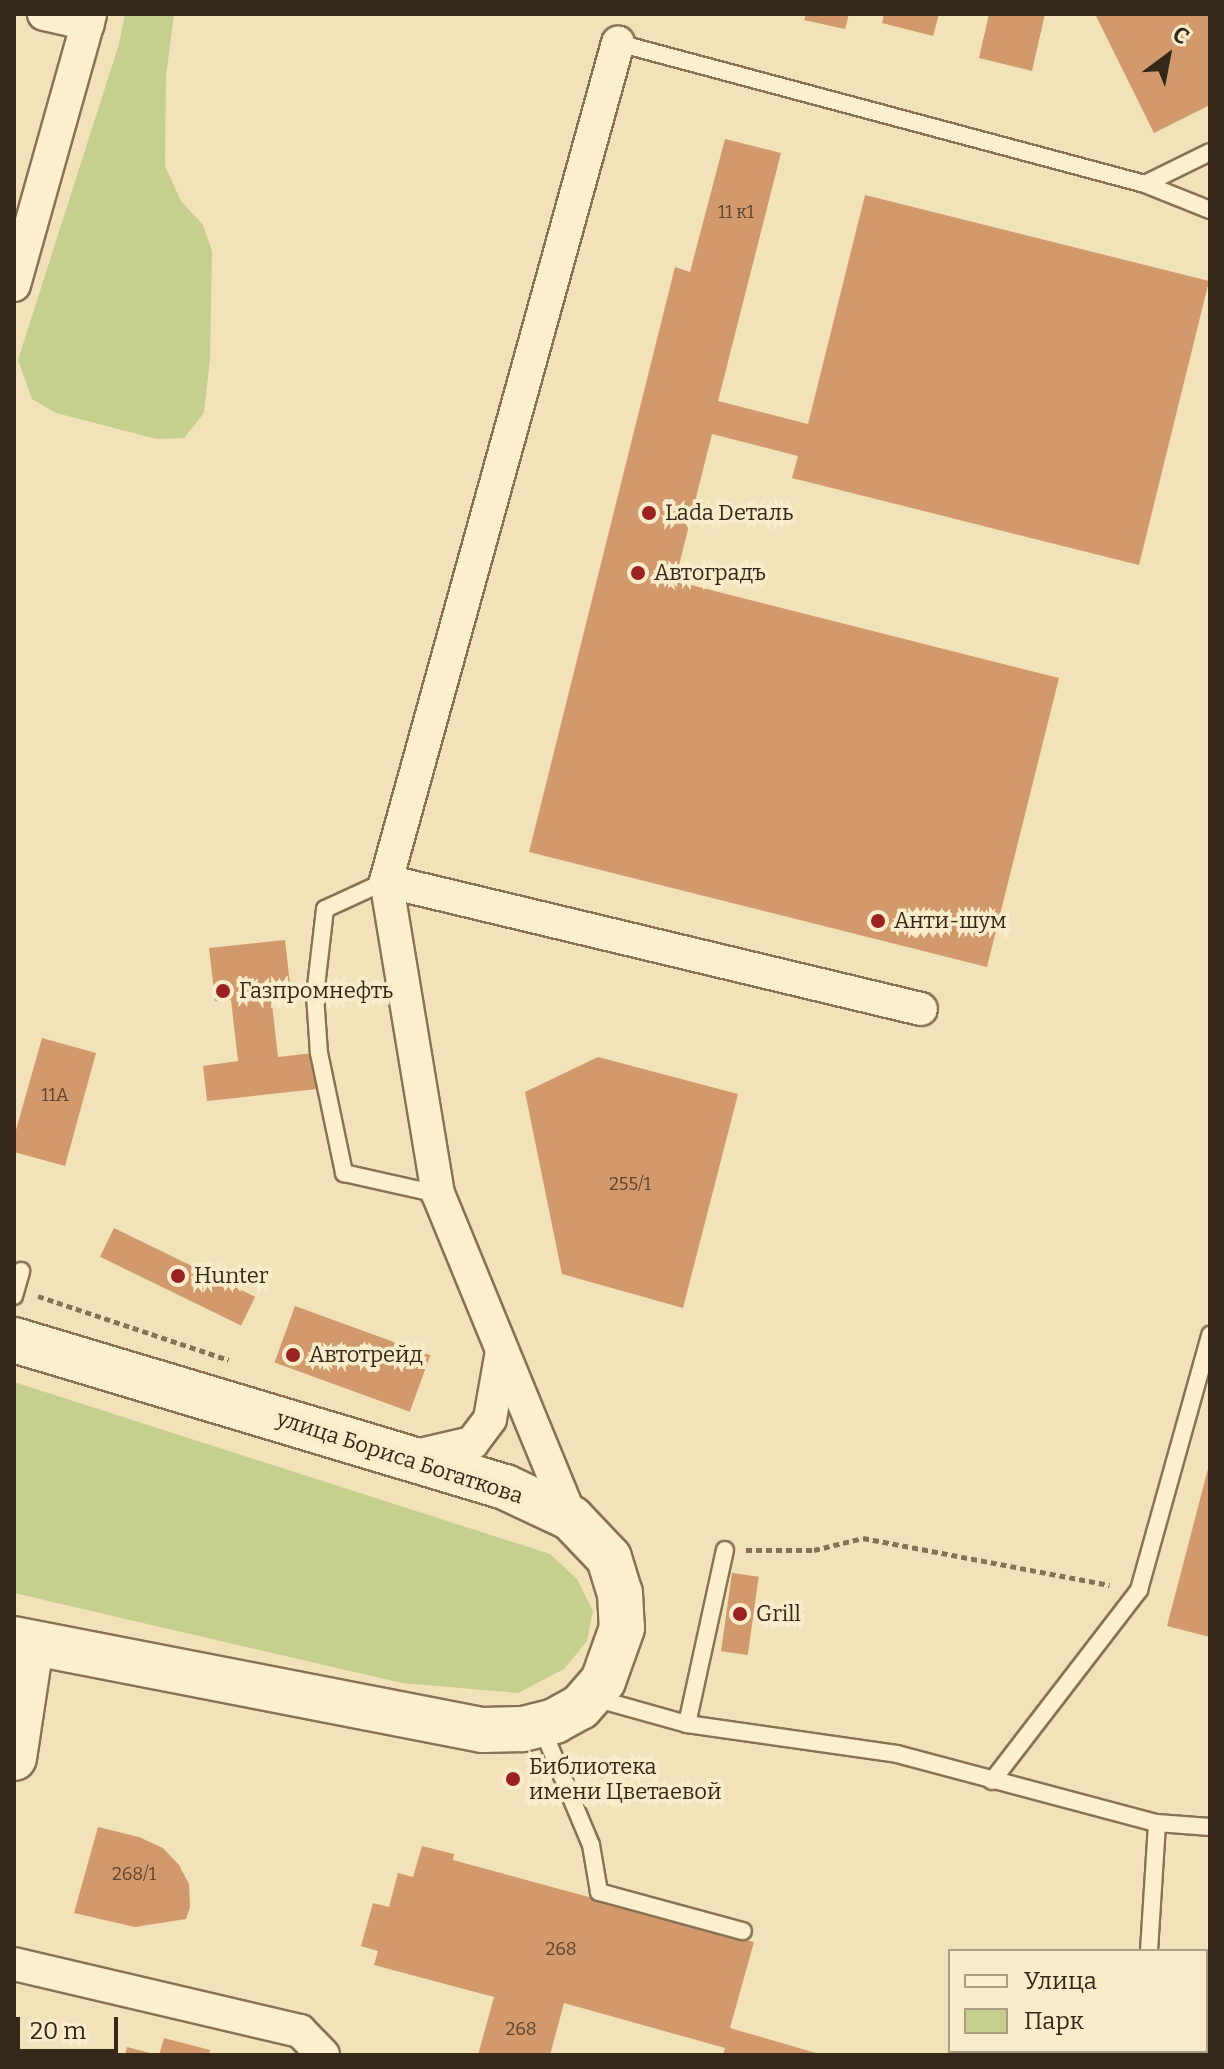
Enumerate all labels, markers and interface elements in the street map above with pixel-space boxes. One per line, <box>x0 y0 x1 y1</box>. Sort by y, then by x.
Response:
north arrow <box>1128 16 1208 96</box>
text: С <box>1168 20 1194 50</box>
house number: 11 к1 <box>718 201 754 223</box>
place label: Lada Dеталь <box>665 500 793 526</box>
marker: Lada Dеталь <box>640 504 658 522</box>
place label: Автоградъ <box>654 560 766 586</box>
marker: Автоградъ <box>629 564 647 582</box>
place label: Анти-шум <box>894 908 1007 934</box>
marker: Анти-шум <box>869 912 887 930</box>
place label: Газпромнефть <box>239 978 393 1004</box>
marker: Газпромнефть <box>214 982 232 1000</box>
house number: 11А <box>41 1084 69 1106</box>
house number: 255/1 <box>609 1173 651 1195</box>
place label: Hunter <box>194 1263 269 1289</box>
marker: Hunter <box>169 1267 187 1285</box>
place label: Автотрейд <box>309 1342 423 1368</box>
marker: Автотрейд <box>284 1346 302 1364</box>
street label: улица Бориса Богаткова <box>273 1405 527 1509</box>
place label: Grill <box>756 1601 801 1627</box>
marker: Grill <box>731 1605 749 1623</box>
place label: Библиотека имени Цветаевой <box>529 1753 722 1804</box>
marker: Библиотека имени Цветаевой <box>504 1770 522 1788</box>
house number: 268/1 <box>112 1863 156 1885</box>
house number: 268 <box>545 1938 577 1960</box>
legend <box>948 1949 1208 2053</box>
text: Улица <box>1024 1967 1097 1995</box>
scale bar <box>20 2001 122 2051</box>
text: Парк <box>1024 2007 1084 2035</box>
text: 20 m <box>30 2017 86 2045</box>
house number: 268 <box>505 2018 537 2040</box>

